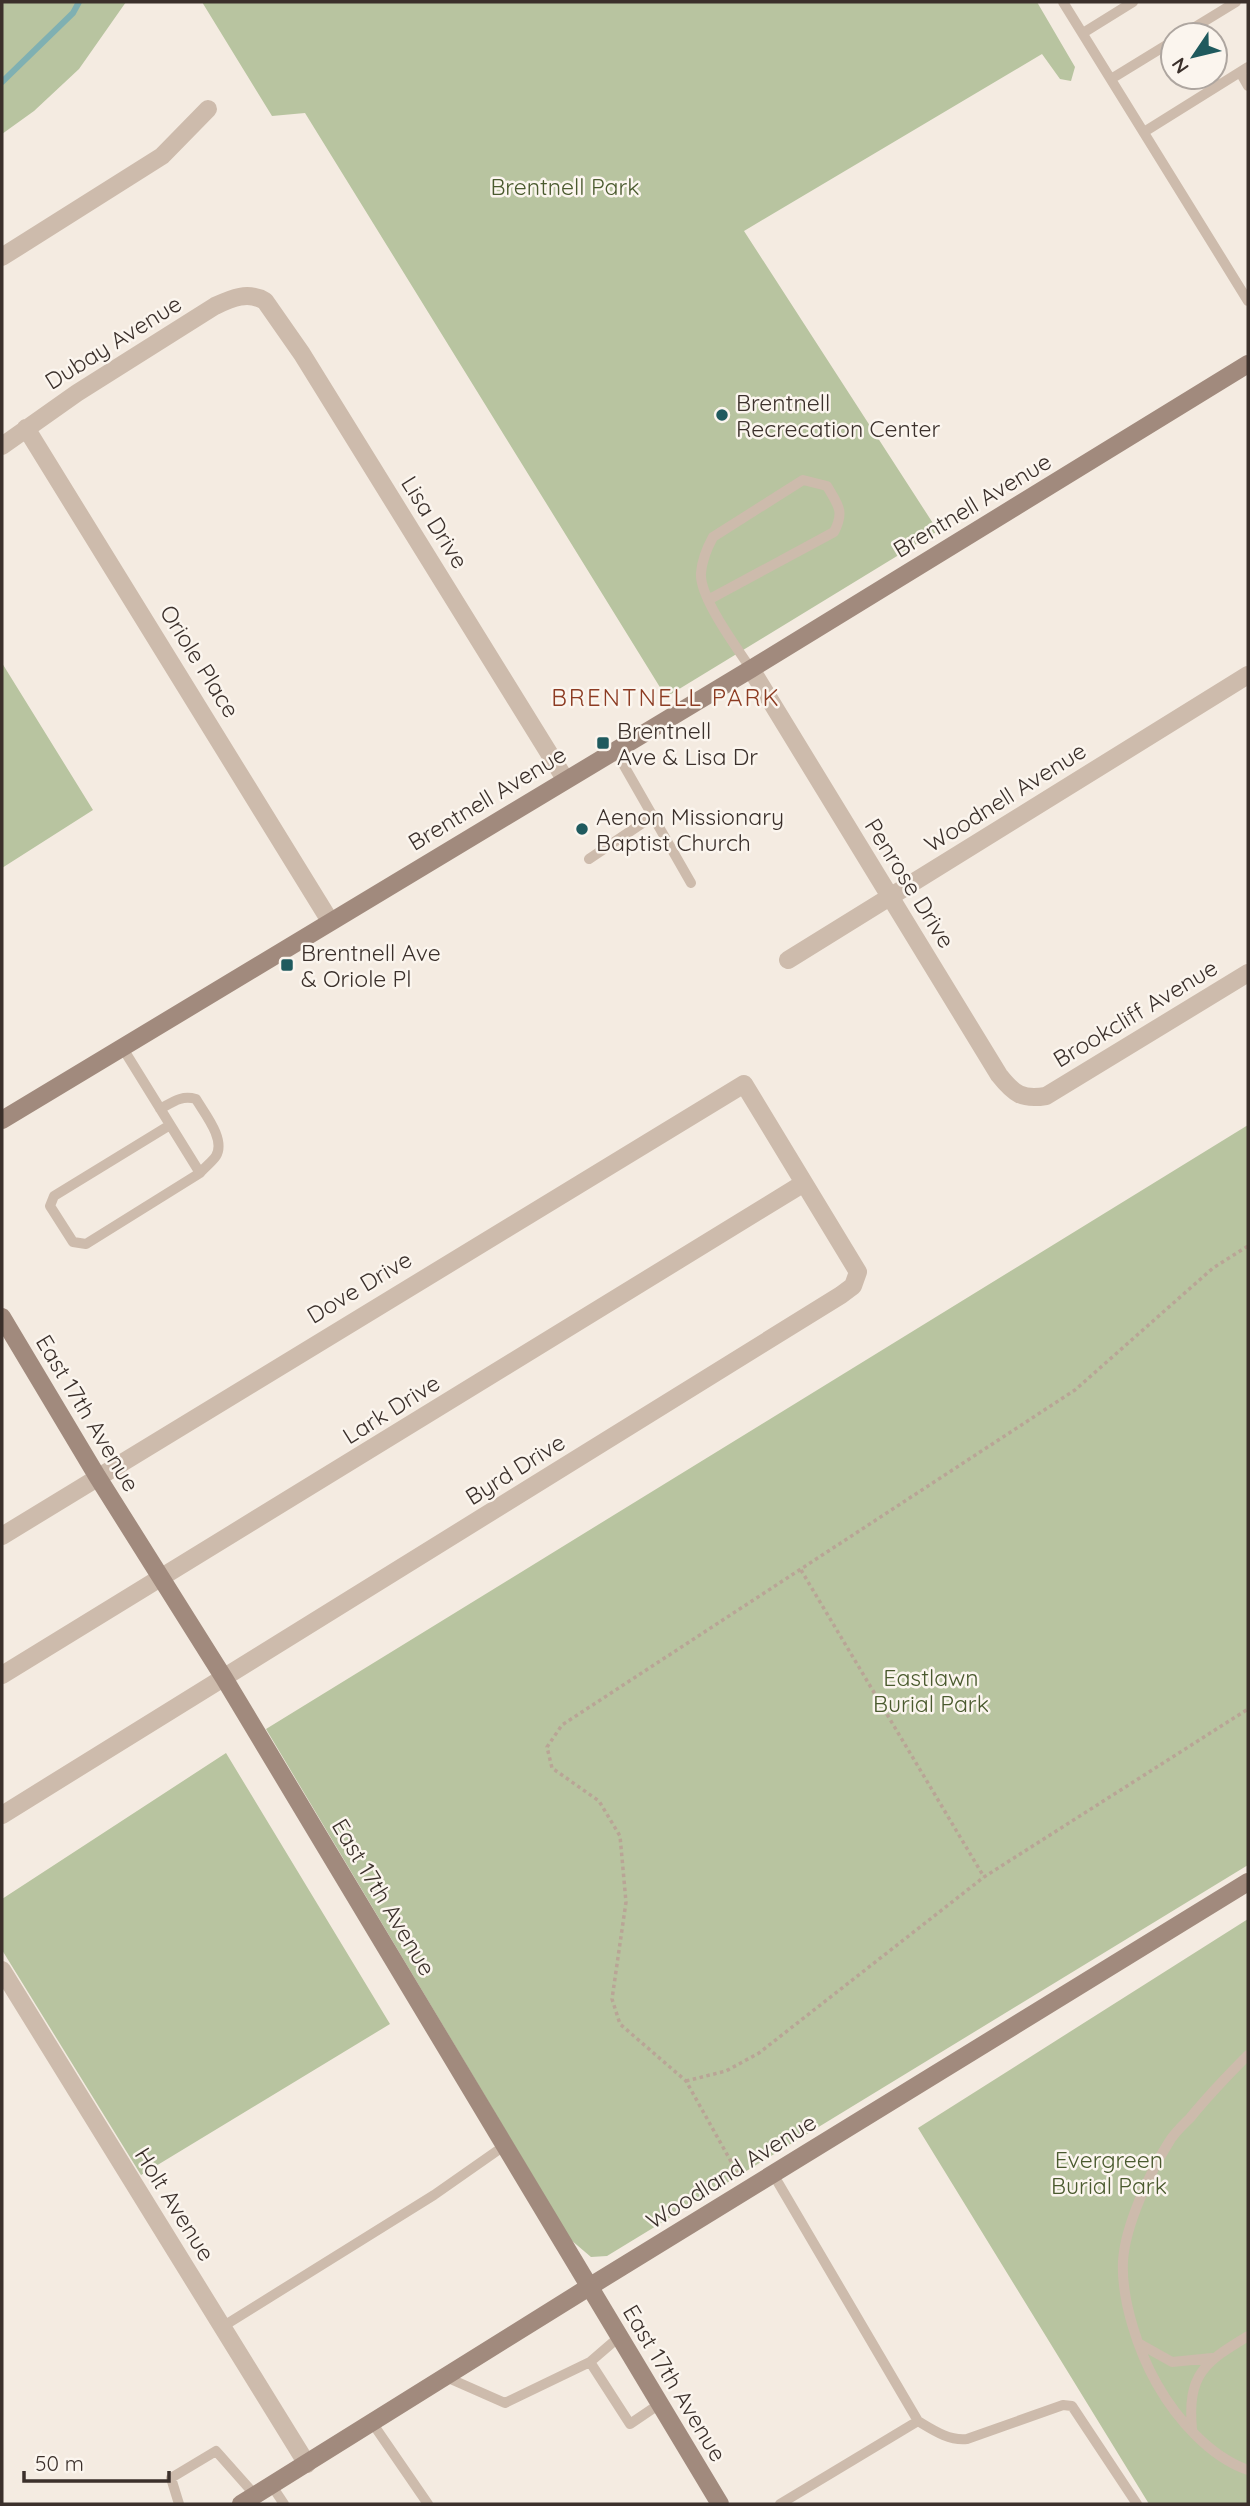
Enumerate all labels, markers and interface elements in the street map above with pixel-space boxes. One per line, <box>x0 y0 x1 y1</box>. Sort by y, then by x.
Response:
north arrow <box>1159 21 1229 91</box>
text: N <box>1166 53 1194 78</box>
park label: Brentnell Park <box>490 172 640 201</box>
street label: Dubay Avenue <box>39 288 187 396</box>
place label: Brentnell Recrecation Center <box>736 388 941 443</box>
marker: Brentnell Recrecation Center <box>714 407 730 423</box>
street label: Brentnell Avenue <box>888 446 1056 564</box>
street label: Lisa Drive <box>395 470 475 574</box>
street label: Oriole Place <box>154 599 246 723</box>
district label: BRENTNELL PARK <box>551 682 781 712</box>
place label: Brentnell Ave & Lisa Dr <box>617 716 758 771</box>
marker: Brentnell Ave & Lisa Dr <box>595 735 611 751</box>
street label: Woodnell Avenue <box>919 736 1091 858</box>
street label: Brentnell Avenue <box>403 739 571 857</box>
place label: Aenon Missionary Baptist Church <box>596 802 784 857</box>
street label: Penrose Drive <box>859 813 961 953</box>
marker: Aenon Missionary Baptist Church <box>574 821 590 837</box>
place label: Brentnell Ave & Oriole Pl <box>301 938 441 993</box>
street label: Brookcliff Avenue <box>1048 953 1222 1073</box>
marker: Brentnell Ave & Oriole Pl <box>279 957 295 973</box>
street label: Dove Drive <box>301 1244 417 1330</box>
street label: East 17th Avenue <box>30 1329 146 1497</box>
street label: Lark Drive <box>337 1368 445 1450</box>
street label: Byrd Drive <box>460 1427 570 1511</box>
park label: Eastlawn Burial Park <box>873 1663 989 1718</box>
street label: East 17th Avenue <box>326 1813 442 1981</box>
street label: Woodland Avenue <box>641 2107 821 2235</box>
street label: Holt Avenue <box>129 2142 221 2266</box>
park label: Evergreen Burial Park <box>1051 2145 1167 2200</box>
street label: East 17th Avenue <box>617 2299 733 2467</box>
scale bar <box>24 2440 170 2484</box>
text: 50 m <box>35 2450 84 2476</box>

